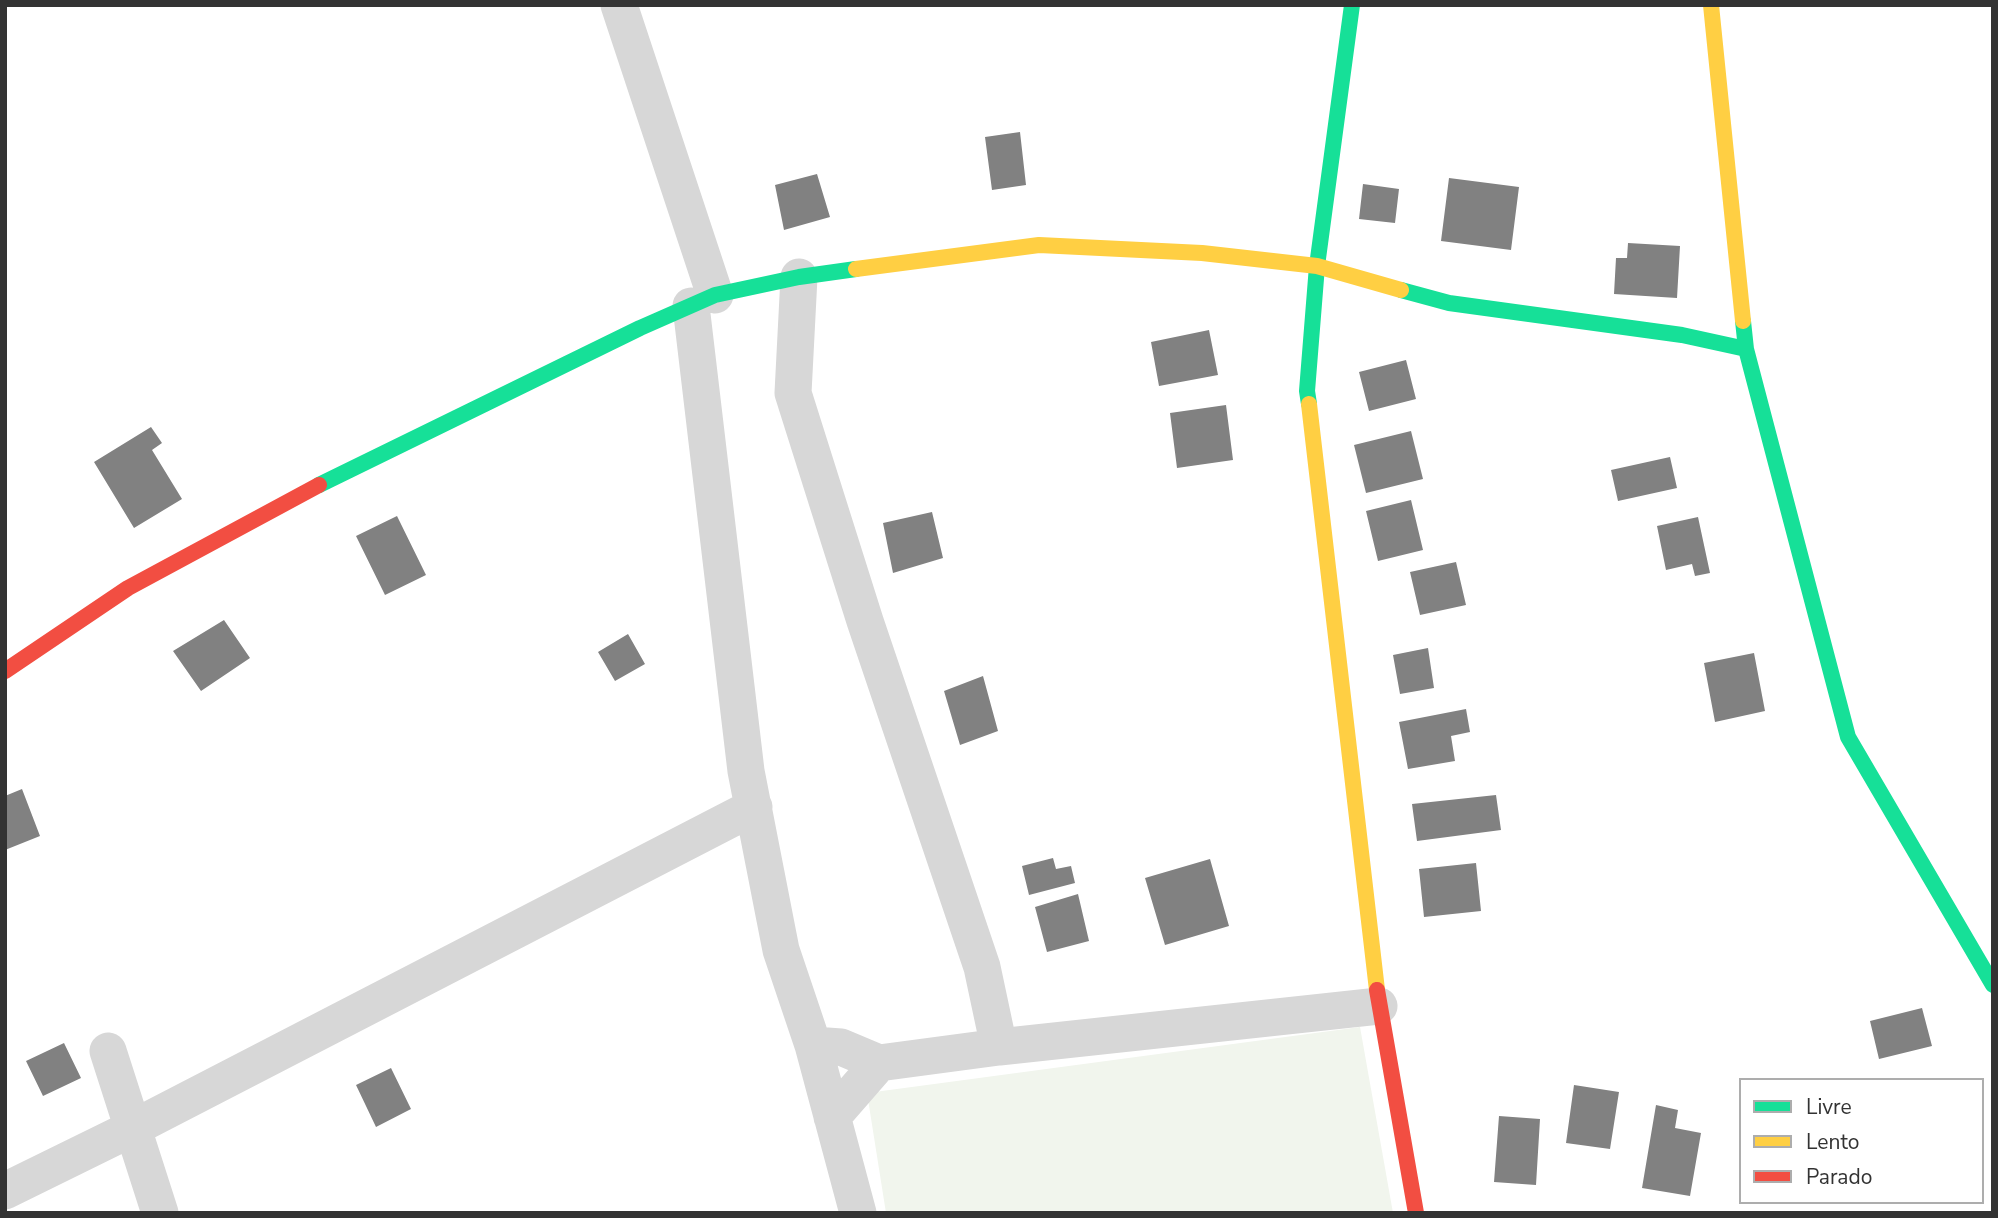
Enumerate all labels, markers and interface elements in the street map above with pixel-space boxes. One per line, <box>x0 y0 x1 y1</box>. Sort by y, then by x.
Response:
legend <box>1739 1078 1984 1204</box>
text: Livre <box>1806 1093 1852 1121</box>
text: Lento <box>1806 1128 1859 1156</box>
text: Parado <box>1806 1163 1872 1191</box>

